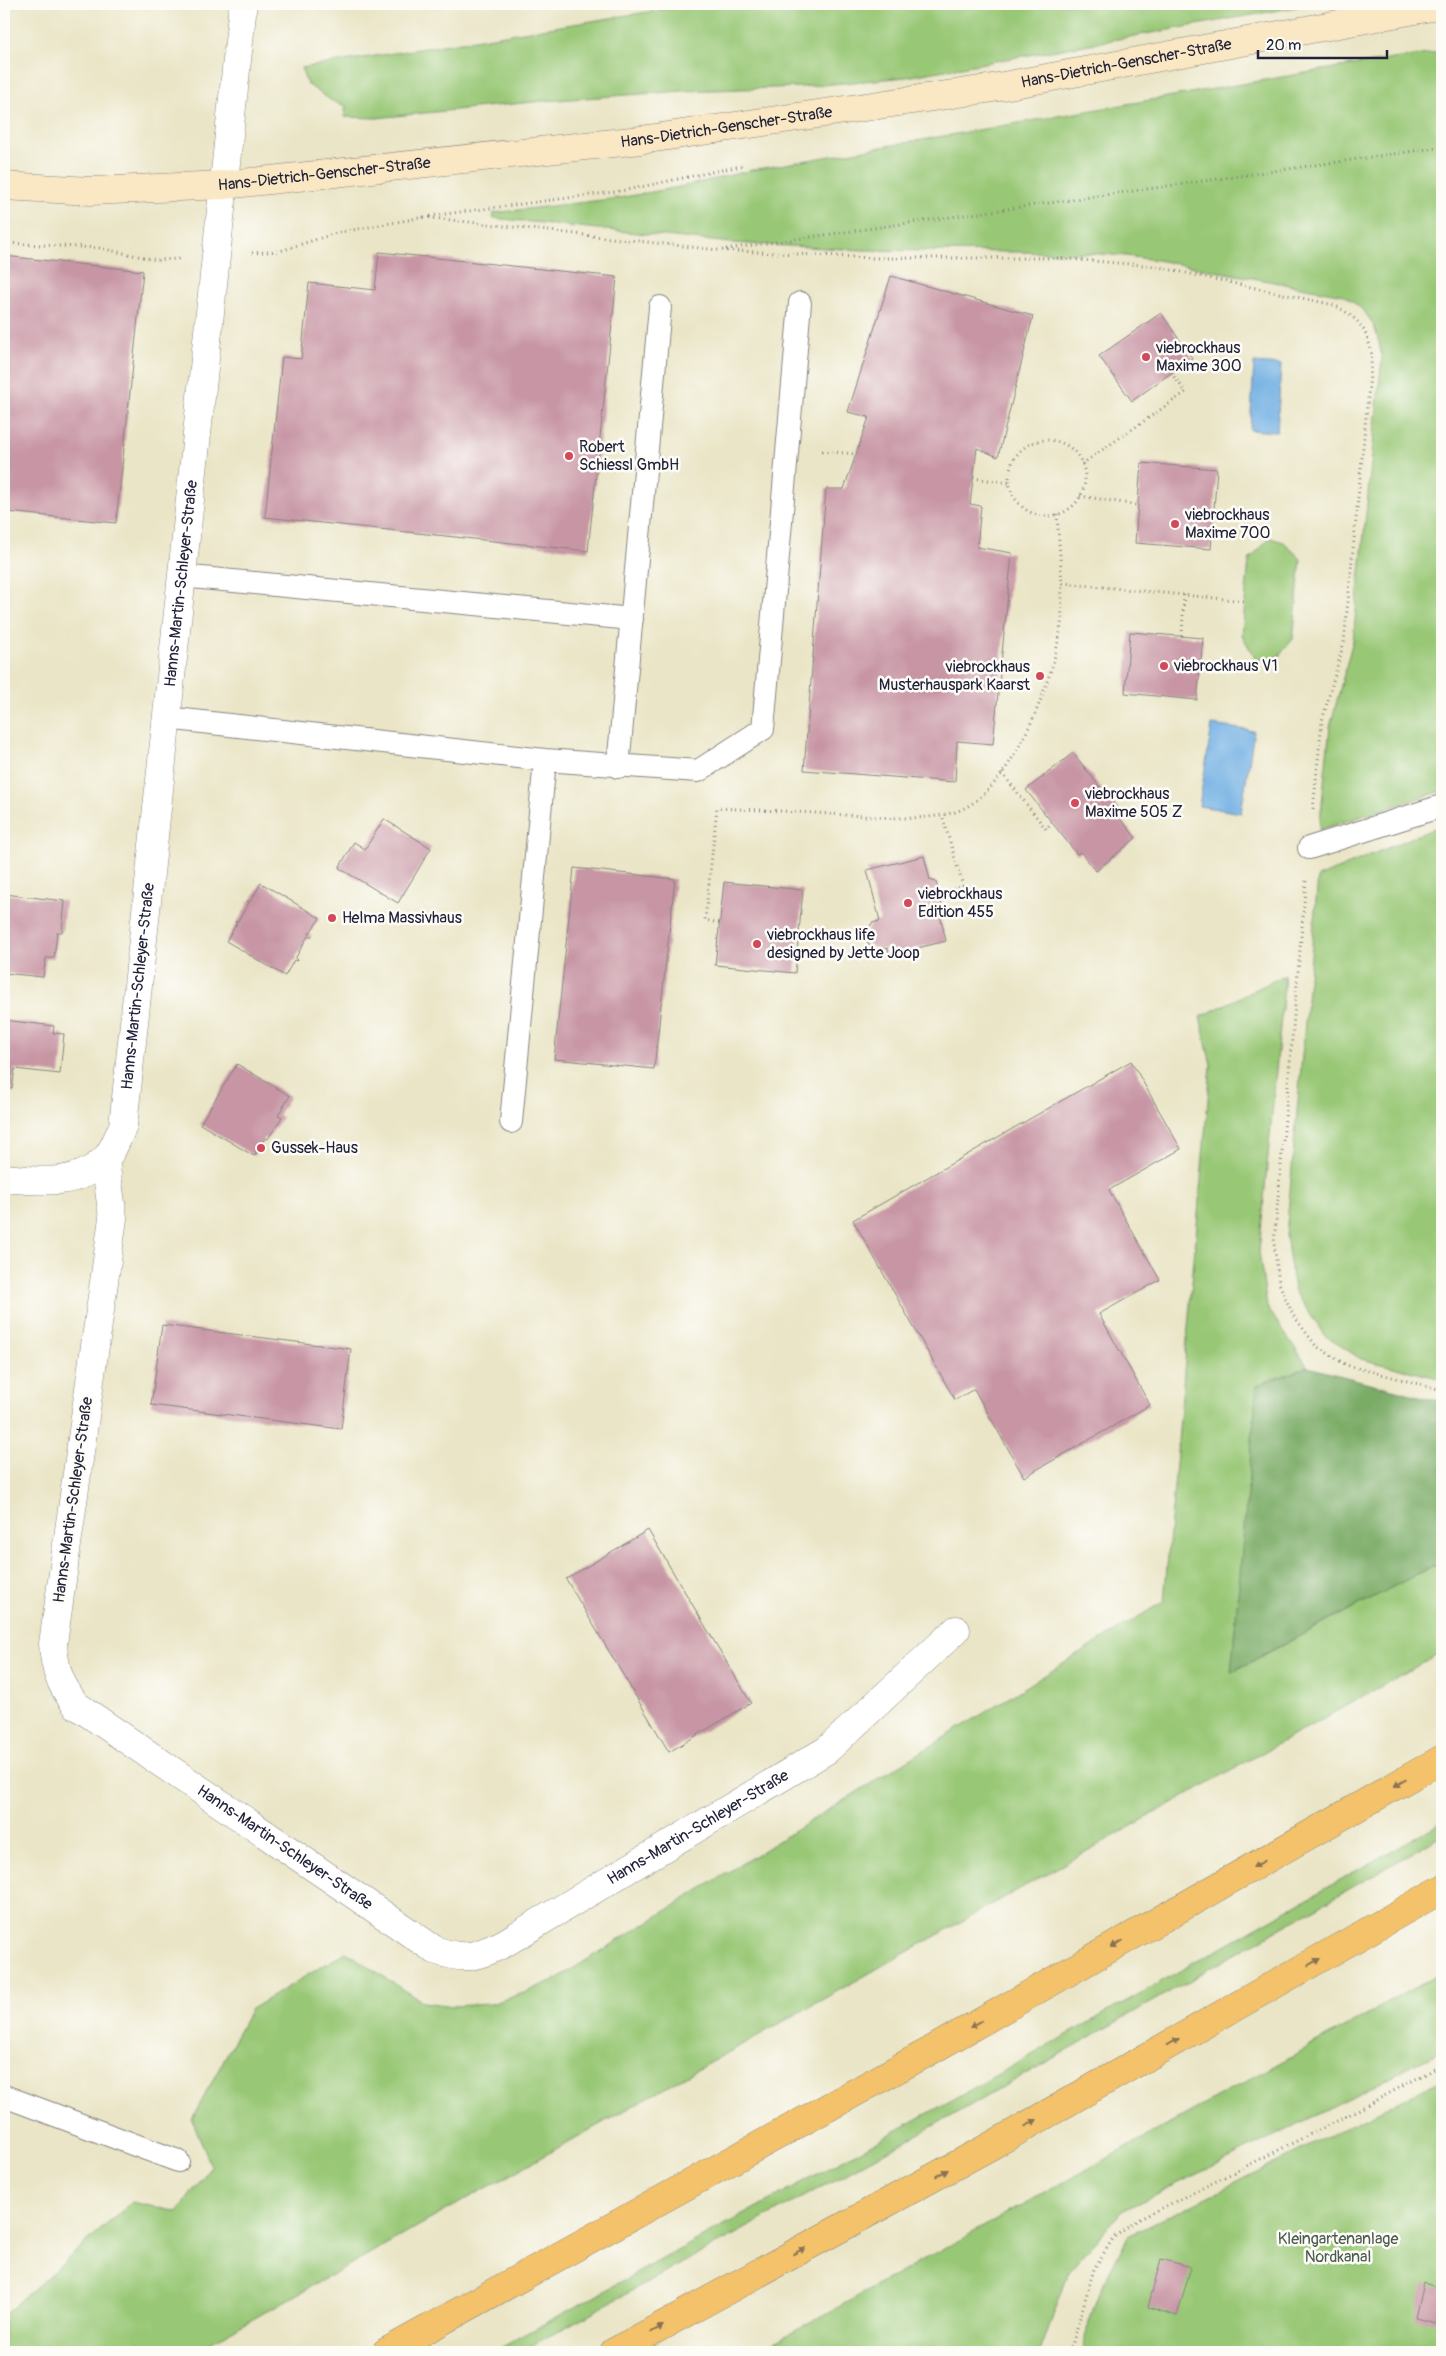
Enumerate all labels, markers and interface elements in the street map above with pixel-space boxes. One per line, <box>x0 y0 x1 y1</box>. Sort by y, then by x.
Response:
scale bar <box>1258 28 1387 60</box>
street label: Hans-Dietrich-Genscher-Straße <box>1019 34 1233 93</box>
text: 20 m <box>1266 36 1301 55</box>
street label: Hans-Dietrich-Genscher-Straße <box>619 102 834 152</box>
street label: Hans-Dietrich-Genscher-Straße <box>217 153 432 195</box>
place label: viebrockhaus Maxime 300 <box>1155 338 1242 376</box>
marker: viebrockhaus Maxime 300 <box>1140 351 1152 363</box>
place label: Robert Schiessl GmbH <box>579 437 679 475</box>
marker: Robert Schiessl GmbH <box>563 450 575 462</box>
street label: Hanns-Martin-Schleyer-Straße <box>160 479 202 688</box>
place label: viebrockhaus Maxime 700 <box>1184 505 1270 543</box>
marker: viebrockhaus Maxime 700 <box>1169 518 1181 530</box>
place label: viebrockhaus V1 <box>1173 656 1278 676</box>
place label: viebrockhaus Musterhauspark Kaarst <box>879 657 1031 695</box>
marker: viebrockhaus V1 <box>1158 660 1170 672</box>
marker: viebrockhaus Musterhauspark Kaarst <box>1034 670 1046 682</box>
place label: viebrockhaus Maxime 505 Z <box>1084 784 1183 822</box>
marker: viebrockhaus Maxime 505 Z <box>1069 797 1081 809</box>
street label: Hanns-Martin-Schleyer-Straße <box>117 882 159 1091</box>
place label: viebrockhaus Edition 455 <box>917 884 1002 922</box>
marker: viebrockhaus Edition 455 <box>902 897 914 909</box>
place label: Helma Massivhaus <box>342 908 462 928</box>
marker: Helma Massivhaus <box>326 912 338 924</box>
place label: viebrockhaus life designed by Jette Joop <box>766 925 920 963</box>
marker: viebrockhaus life designed by Jette Joop <box>751 938 763 950</box>
place label: Gussek-Haus <box>271 1138 358 1158</box>
marker: Gussek-Haus <box>255 1142 267 1154</box>
street label: Hanns-Martin-Schleyer-Straße <box>49 1396 97 1604</box>
street label: Hanns-Martin-Schleyer-Straße <box>603 1765 792 1889</box>
one-way arrow <box>1393 1779 1406 1788</box>
street label: Hanns-Martin-Schleyer-Straße <box>193 1781 376 1914</box>
one-way arrow <box>1252 1859 1265 1868</box>
one-way arrow <box>1110 1940 1125 1948</box>
one-way arrow <box>1307 1957 1320 1966</box>
one-way arrow <box>969 2020 983 2029</box>
one-way arrow <box>1165 2038 1180 2046</box>
one-way arrow <box>1025 2118 1038 2127</box>
one-way arrow <box>935 2168 948 2177</box>
park label: Kleingartenanlage Nordkanal <box>1278 2229 1398 2267</box>
one-way arrow <box>793 2246 806 2255</box>
one-way arrow <box>649 2325 664 2333</box>

